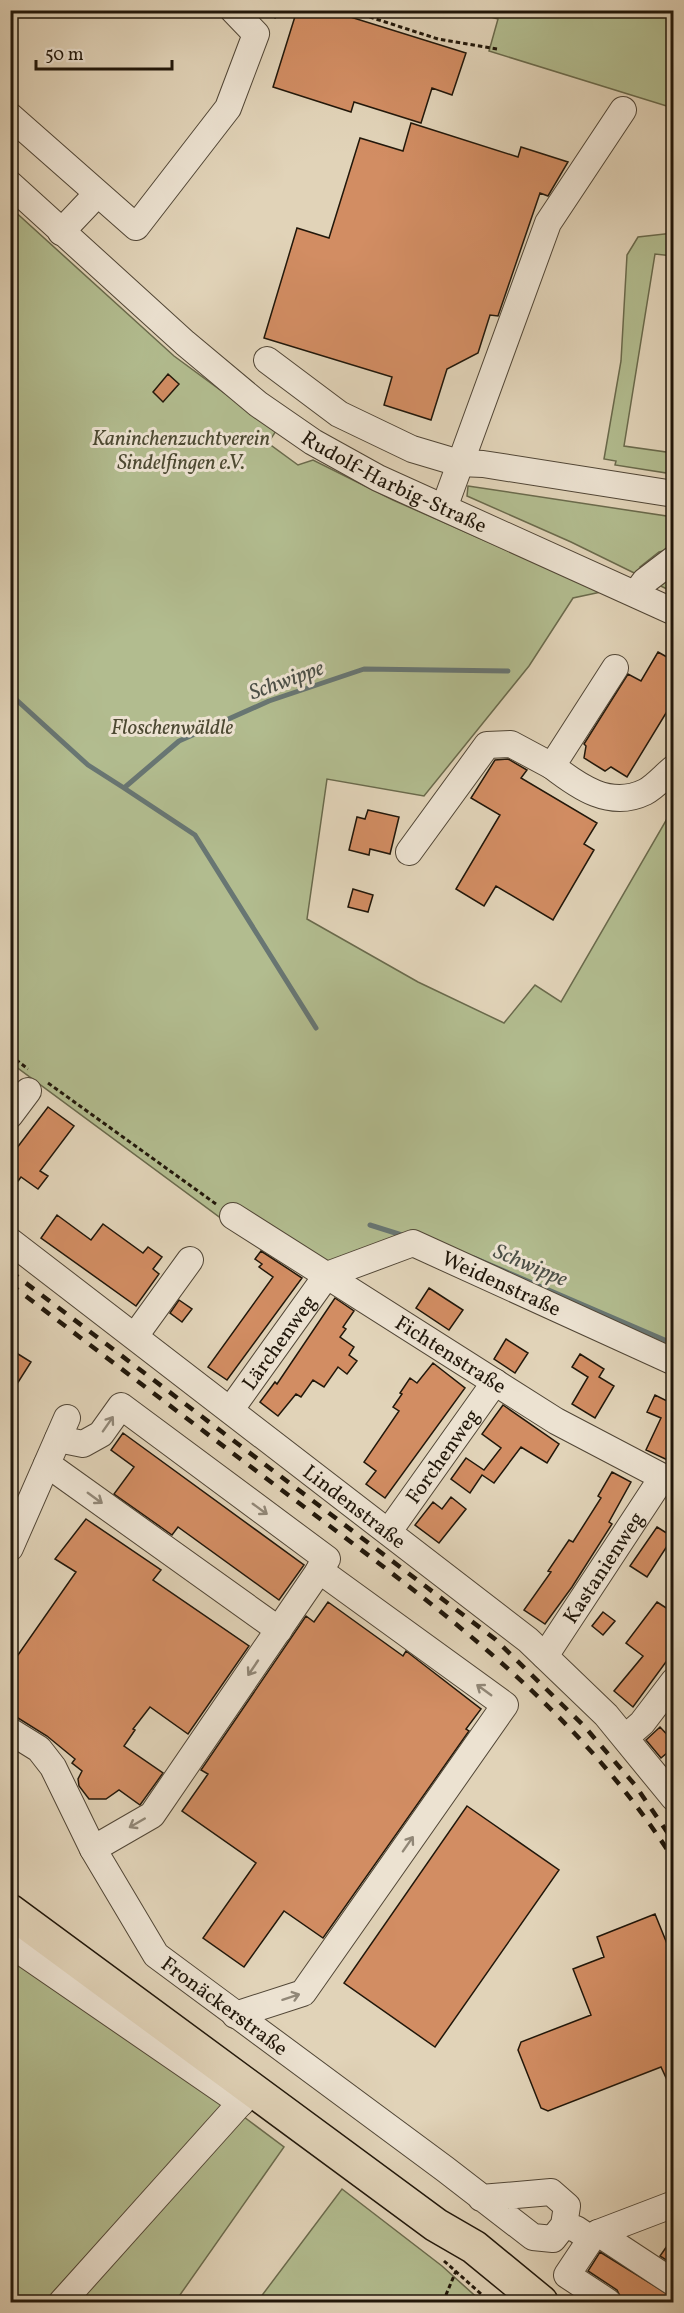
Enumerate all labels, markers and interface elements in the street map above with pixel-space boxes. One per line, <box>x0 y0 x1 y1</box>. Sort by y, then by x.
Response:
scale bar <box>36 33 172 71</box>
text: 50 m <box>45 43 84 68</box>
park label: Kaninchenzuchtverein Sindelfingen e.V. <box>92 425 270 478</box>
street label: Rudolf-Harbig-Straße <box>295 425 491 541</box>
water label: Schwippe <box>245 653 329 709</box>
park label: Floschenwäldle <box>111 714 233 743</box>
water label: Schwippe <box>488 1237 572 1296</box>
street label: Weidenstraße <box>436 1245 565 1325</box>
street label: Lärchenweg <box>236 1290 324 1397</box>
street label: Fichtenstraße <box>389 1309 511 1402</box>
street label: Forchenweg <box>400 1403 487 1510</box>
one-way arrow <box>102 1416 114 1432</box>
street label: Lindenstraße <box>296 1459 411 1557</box>
one-way arrow <box>86 1492 102 1504</box>
one-way arrow <box>252 1503 268 1515</box>
street label: Kastanienweg <box>557 1506 652 1630</box>
one-way arrow <box>247 1659 259 1676</box>
one-way arrow <box>476 1684 492 1696</box>
one-way arrow <box>129 1818 146 1830</box>
one-way arrow <box>402 1836 414 1852</box>
street label: Fronäckerstraße <box>154 1950 293 2064</box>
one-way arrow <box>281 1991 300 2002</box>

